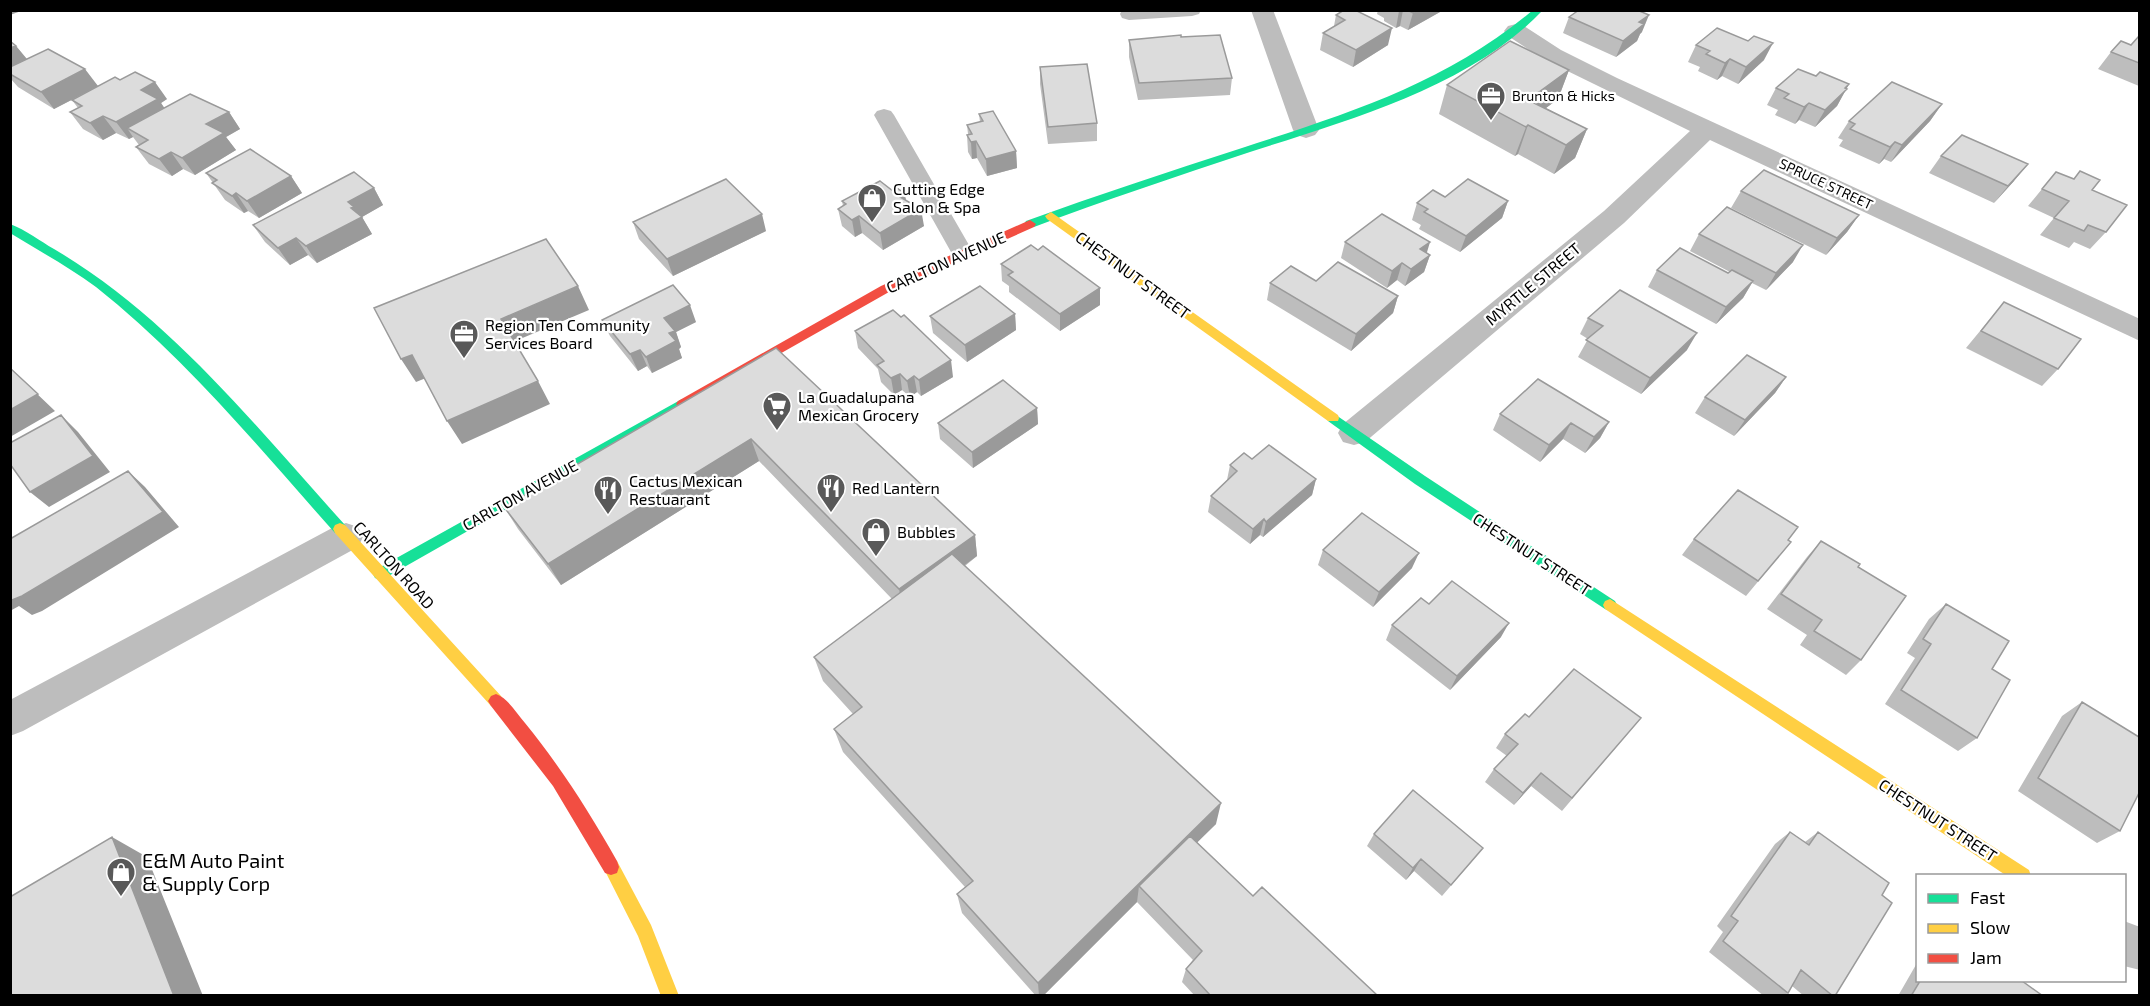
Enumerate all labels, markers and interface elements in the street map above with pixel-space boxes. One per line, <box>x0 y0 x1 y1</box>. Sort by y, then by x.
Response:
office icon: Brunton & Hicks <box>1475 80 1507 122</box>
place label: Brunton & Hicks <box>1512 87 1615 104</box>
street label: SPRUCE STREET <box>1777 154 1876 213</box>
place label: Cutting Edge Salon & Spa <box>893 179 985 216</box>
shop icon: Cutting Edge Salon & Spa <box>856 182 888 224</box>
street label: CARLTON AVENUE <box>883 227 1009 296</box>
street label: CHESTNUT STREET <box>1072 227 1194 323</box>
street label: MYRTLE STREET <box>1481 238 1584 329</box>
place label: Region Ten Community Services Board <box>485 315 651 352</box>
office icon: Region Ten Community Services Board <box>448 318 480 360</box>
place label: La Guadalupana Mexican Grocery <box>798 387 920 424</box>
supermarket icon: La Guadalupana Mexican Grocery <box>761 390 793 432</box>
street label: CARLTON AVENUE <box>459 455 581 534</box>
place label: Cactus Mexican Restuarant <box>629 471 743 508</box>
restaurant icon: Red Lantern <box>815 472 847 514</box>
restaurant icon: Cactus Mexican Restuarant <box>592 474 624 516</box>
place label: Red Lantern <box>852 478 940 497</box>
street label: CHESTNUT STREET <box>1470 508 1595 599</box>
shop icon: Bubbles <box>860 516 892 558</box>
street label: CARLTON ROAD <box>350 517 439 612</box>
place label: Bubbles <box>897 522 956 541</box>
street label: CHESTNUT STREET <box>1876 774 2001 865</box>
place label: E&M Auto Paint & Supply Corp <box>142 848 285 895</box>
shop icon: E&M Auto Paint & Supply Corp <box>105 856 137 898</box>
legend <box>1916 874 2126 982</box>
text: Fast <box>1970 886 2005 908</box>
text: Slow <box>1970 916 2011 938</box>
text: Jam <box>1970 946 2002 968</box>

